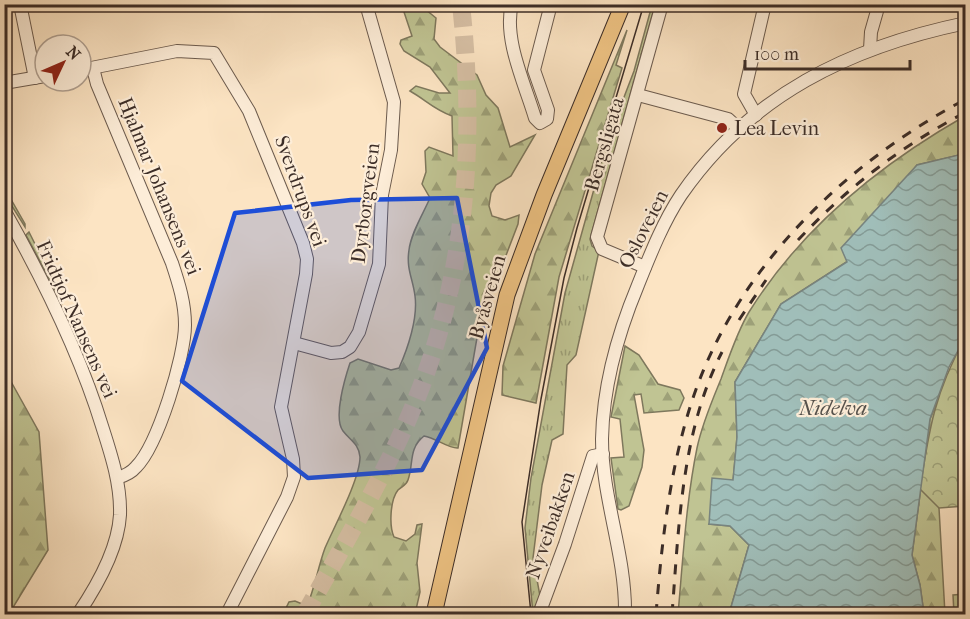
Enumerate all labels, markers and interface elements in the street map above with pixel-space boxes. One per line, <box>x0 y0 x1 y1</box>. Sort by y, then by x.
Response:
north arrow <box>33 33 93 93</box>
scale bar <box>745 33 910 71</box>
text: N <box>62 42 85 65</box>
text: 100 m <box>754 44 799 65</box>
street label: Hjalmar Johansens vei <box>113 94 206 278</box>
street label: Bergsligata <box>580 94 629 194</box>
place label: Lea Levin <box>734 117 819 140</box>
marker: Lea Levin <box>715 121 729 135</box>
street label: Sverdrups vei <box>270 133 331 250</box>
street label: Dyrborgveien <box>347 141 384 264</box>
street label: Osloveien <box>614 186 673 272</box>
street label: Fridtjof Nansens vei <box>31 237 122 402</box>
street label: Byåsveien <box>464 252 511 342</box>
water label: Nidelva <box>798 396 867 420</box>
street label: Nyveibakken <box>521 468 580 582</box>

